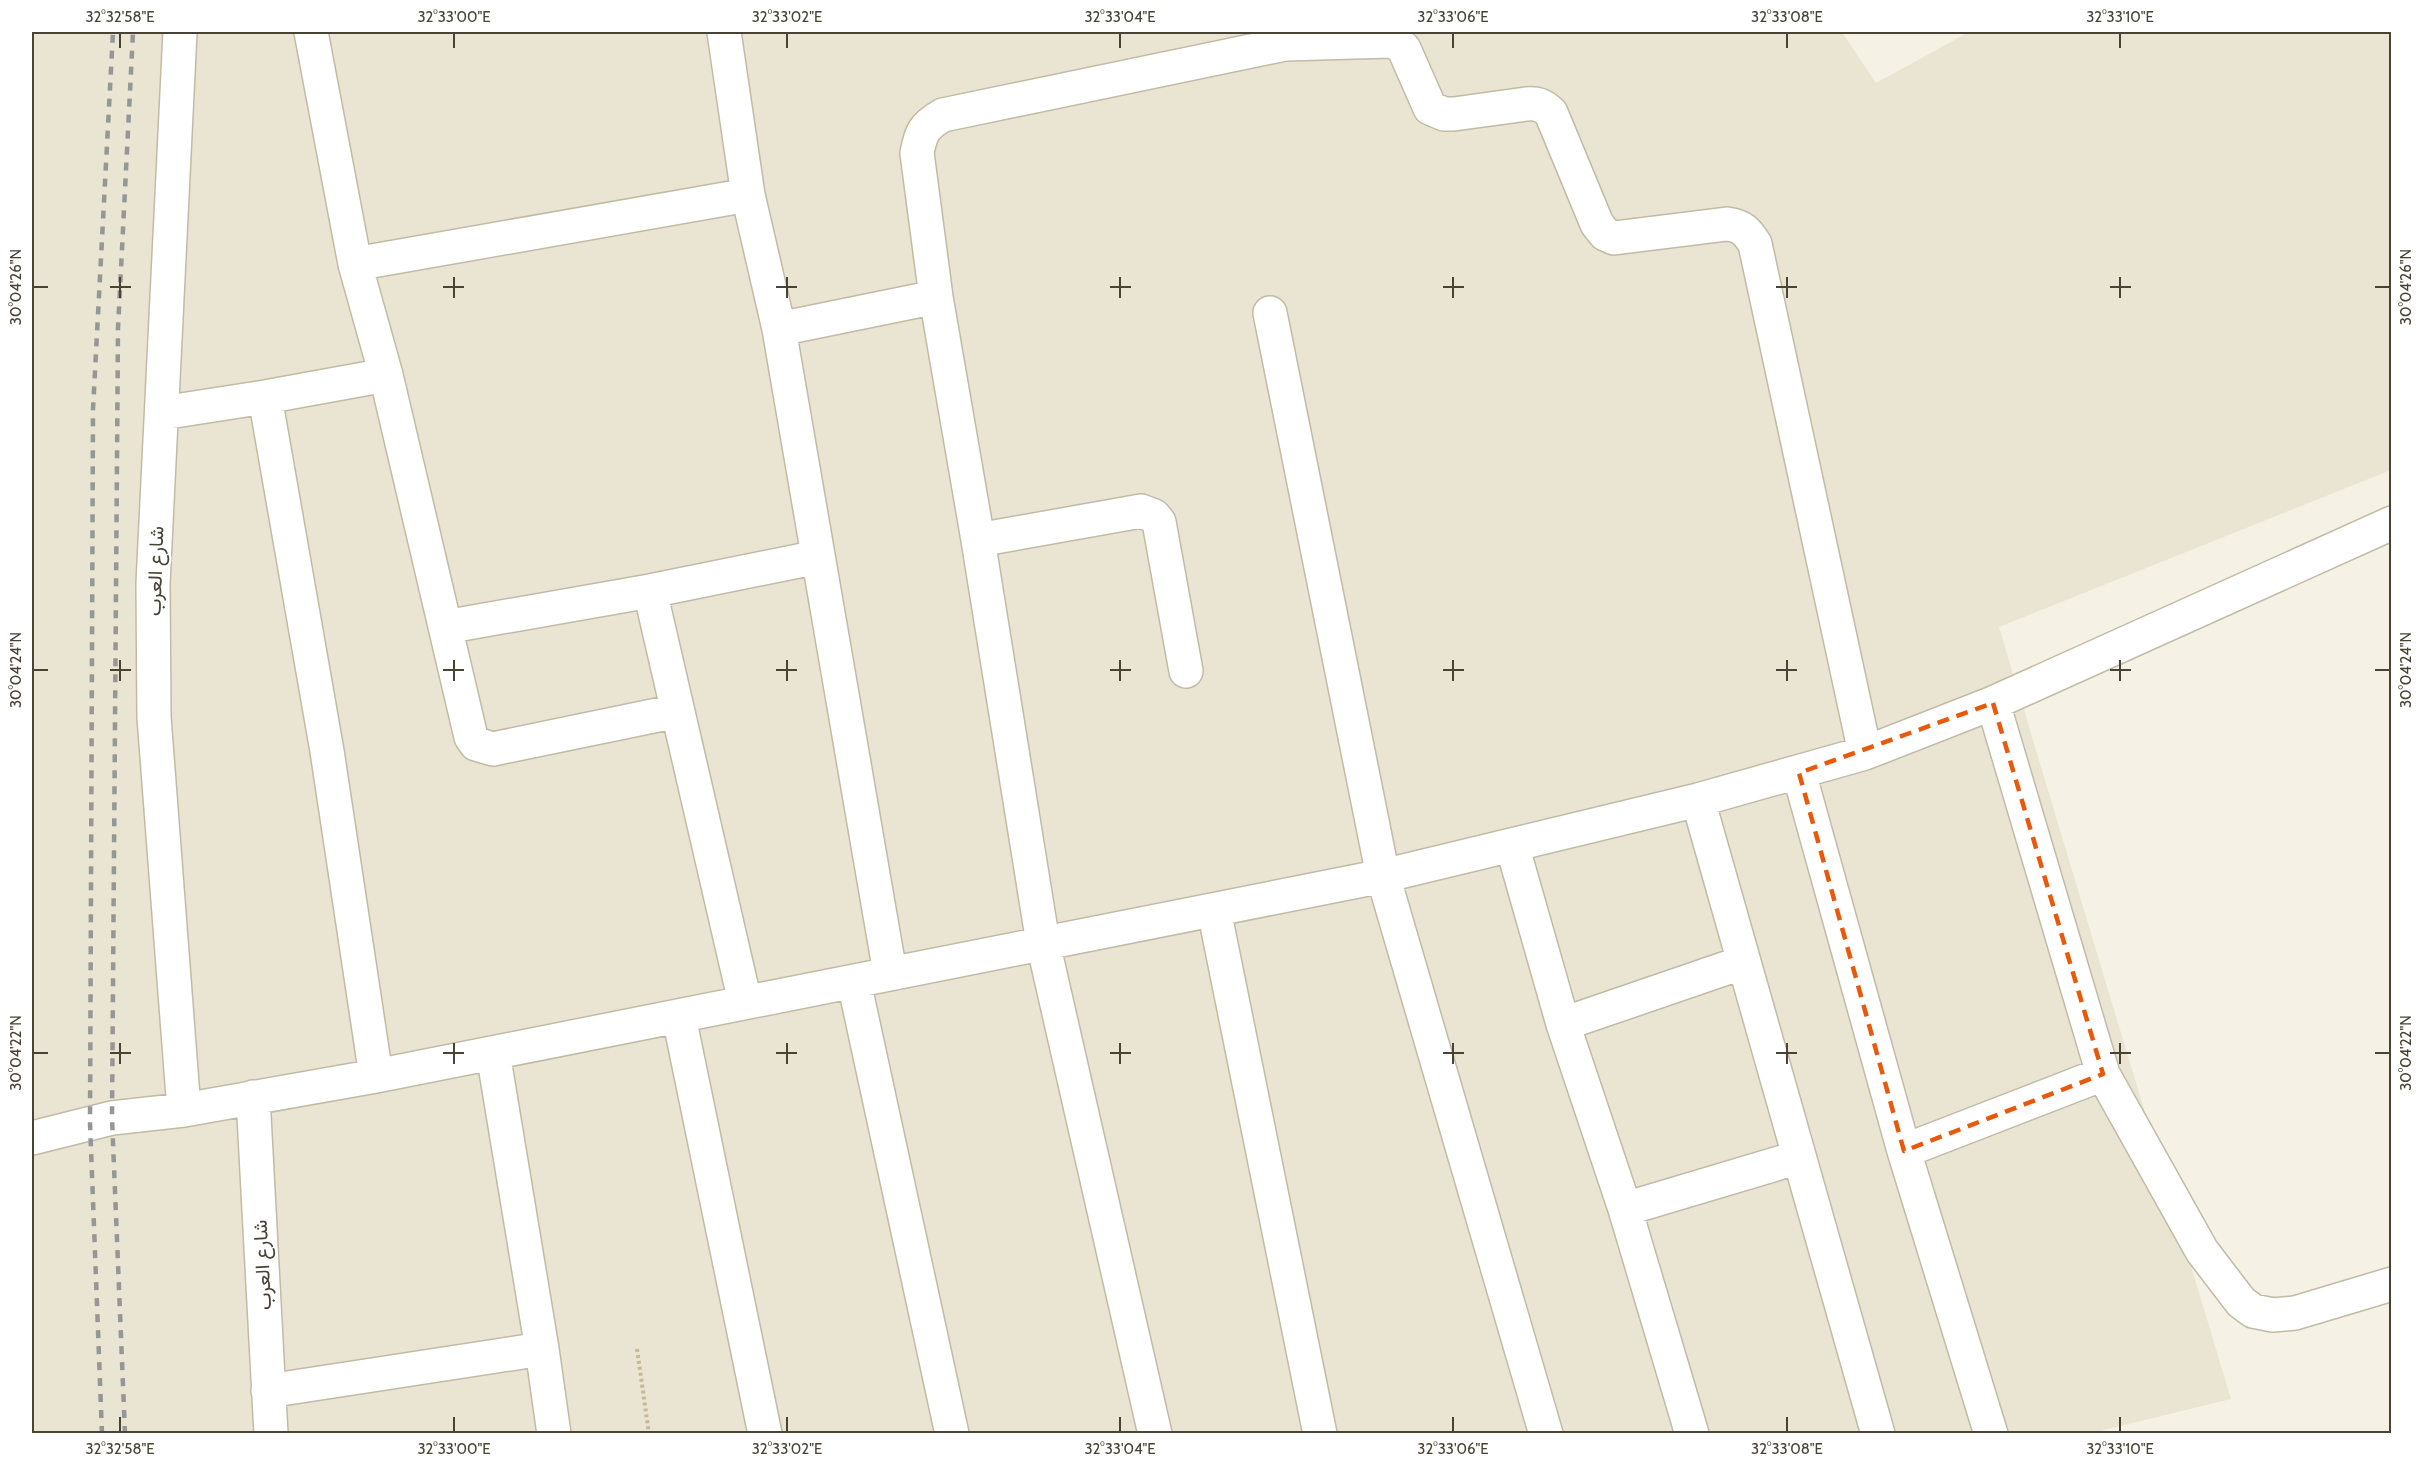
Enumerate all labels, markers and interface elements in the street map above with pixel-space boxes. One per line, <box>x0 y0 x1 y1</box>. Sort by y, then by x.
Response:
text: 32°32'58"E <box>85 8 155 26</box>
text: 32°33'00"E <box>417 8 491 26</box>
text: 32°33'02"E <box>752 8 822 26</box>
text: 32°33'04"E <box>1084 8 1156 26</box>
text: 32°33'06"E <box>1417 8 1489 26</box>
text: 32°33'08"E <box>1751 8 1823 26</box>
text: 32°33'10"E <box>2086 8 2154 26</box>
text: 30°04'26"N <box>7 249 25 325</box>
text: 30°04'26"N <box>2397 249 2415 325</box>
street label: شارع العرب <box>141 525 171 617</box>
text: 30°04'24"N <box>7 632 25 708</box>
text: 30°04'24"N <box>2397 632 2415 708</box>
text: 30°04'22"N <box>7 1015 25 1091</box>
text: 30°04'22"N <box>2397 1015 2415 1091</box>
street label: شارع العرب <box>248 1219 278 1311</box>
text: 32°32'58"E <box>85 1440 155 1458</box>
text: 32°33'00"E <box>417 1440 491 1458</box>
text: 32°33'02"E <box>752 1440 822 1458</box>
text: 32°33'04"E <box>1084 1440 1156 1458</box>
text: 32°33'06"E <box>1417 1440 1489 1458</box>
text: 32°33'08"E <box>1751 1440 1823 1458</box>
text: 32°33'10"E <box>2086 1440 2154 1458</box>

